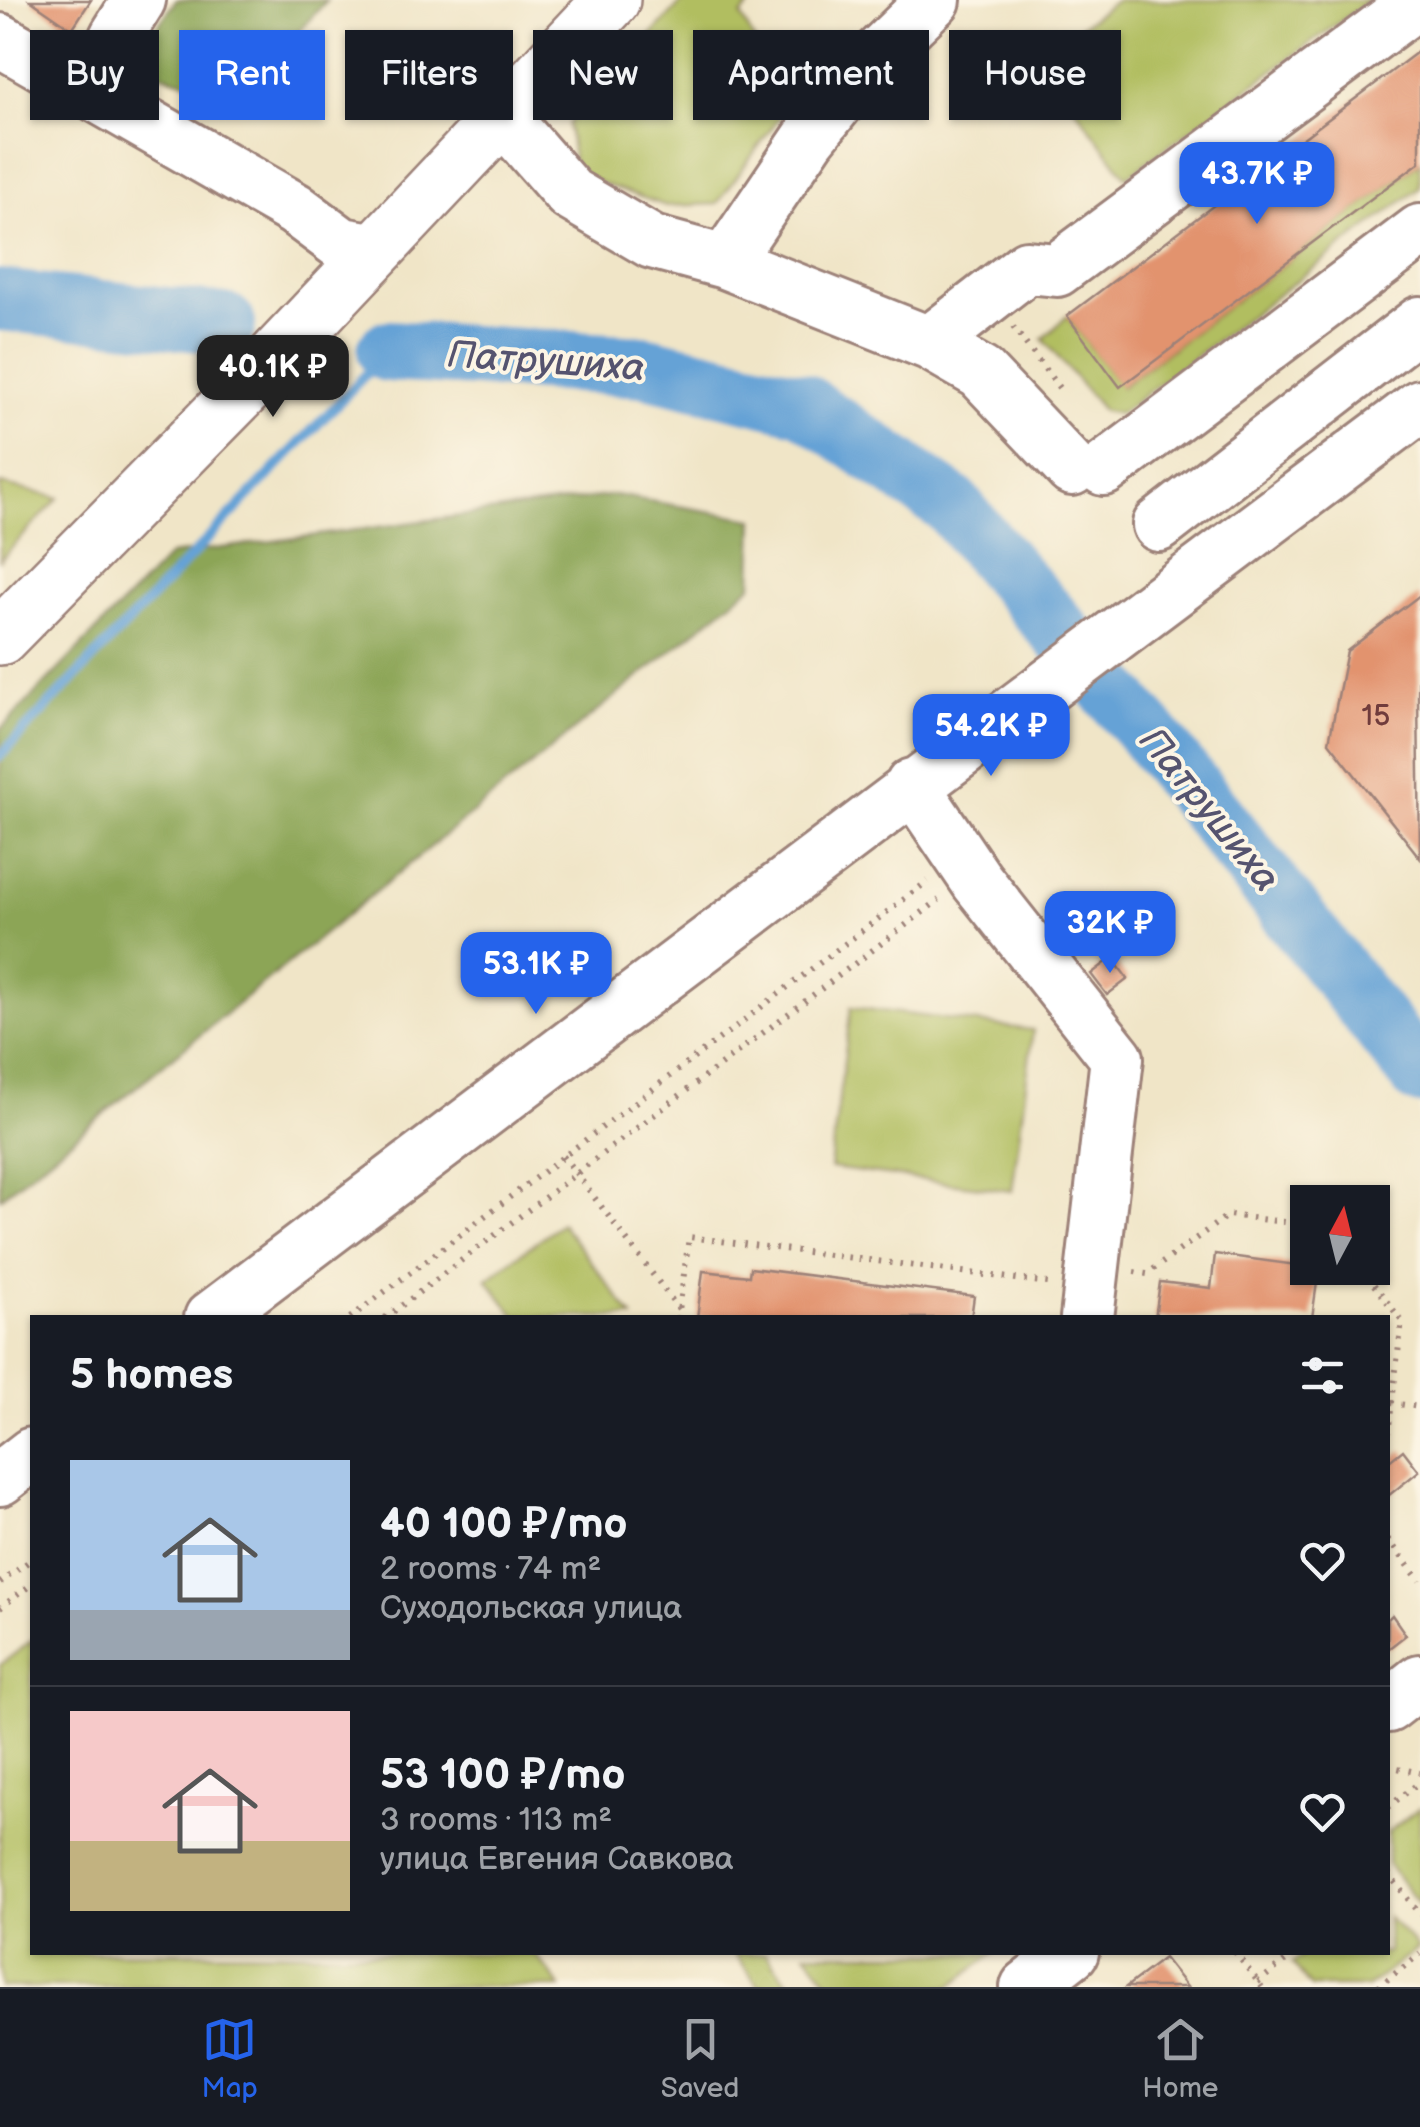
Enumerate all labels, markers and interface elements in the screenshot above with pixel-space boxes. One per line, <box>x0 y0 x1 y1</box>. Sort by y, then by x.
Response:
chip: Buy <box>30 30 159 120</box>
chip: Rent <box>179 30 325 120</box>
chip: Filters <box>345 30 513 120</box>
chip: New <box>533 30 673 120</box>
chip: Apartment <box>693 30 929 120</box>
chip: House <box>949 30 1121 120</box>
pin: 43.7K ₽ <box>1165 142 1349 227</box>
text: 43.7K ₽ <box>1201 155 1313 194</box>
water label: Патрушиха <box>446 333 646 391</box>
pin: 40.1K ₽ <box>181 335 365 420</box>
text: 40.1K ₽ <box>219 348 327 387</box>
pin: 54.2K ₽ <box>899 694 1083 779</box>
house number: 15 <box>1362 698 1390 734</box>
text: 54.2K ₽ <box>935 707 1047 746</box>
water label: Патрушиха <box>1129 719 1289 901</box>
pin: 32K ₽ <box>1040 891 1180 976</box>
text: 32K ₽ <box>1067 904 1153 943</box>
pin: 53.1K ₽ <box>444 932 628 1017</box>
text: 53.1K ₽ <box>483 945 589 984</box>
north arrow <box>1290 1185 1390 1285</box>
map controls <box>1290 1185 1390 1285</box>
icon: filters <box>1295 1348 1350 1403</box>
text: 5 homes <box>70 1350 233 1401</box>
text: 40 100 ₽/mo <box>380 1499 627 1550</box>
icon: home <box>150 1500 270 1620</box>
icon: heart <box>1295 1533 1350 1588</box>
text: 2 rooms · 74 m² <box>380 1550 601 1589</box>
text: Суходольская улица <box>380 1589 682 1628</box>
text: 53 100 ₽/mo <box>380 1750 625 1801</box>
icon: home <box>150 1751 270 1871</box>
icon: heart <box>1295 1784 1350 1839</box>
text: 3 rooms · 113 m² <box>380 1801 612 1840</box>
text: улица Евгения Савкова <box>380 1840 734 1879</box>
tab: Map <box>202 2012 258 2105</box>
tab: Saved <box>661 2012 739 2105</box>
tab: Home <box>1142 2012 1218 2105</box>

